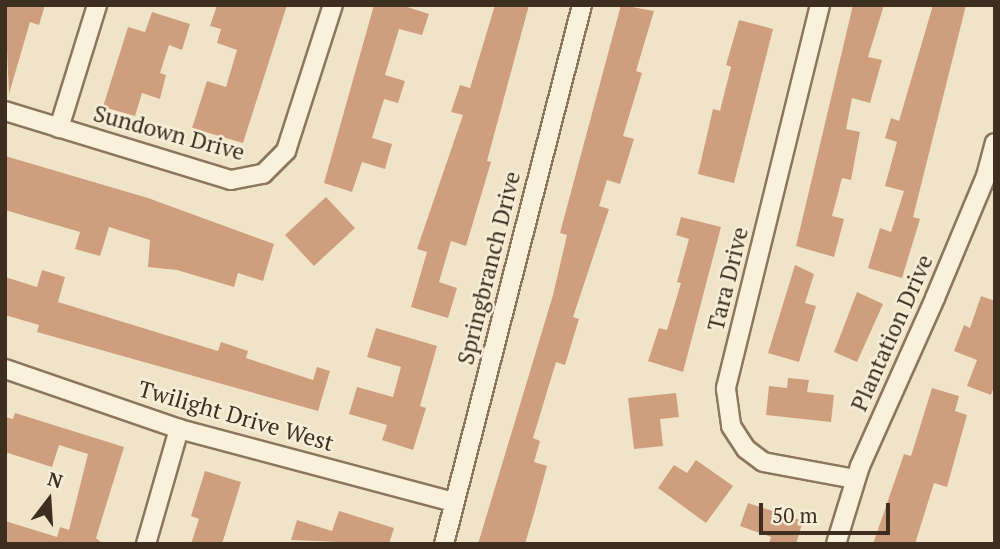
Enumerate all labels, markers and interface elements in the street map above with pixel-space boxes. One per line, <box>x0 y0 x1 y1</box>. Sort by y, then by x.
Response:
street label: Sundown Drive <box>90 100 248 166</box>
street label: Springbranch Drive <box>452 169 526 367</box>
street label: Tara Drive <box>702 224 754 334</box>
street label: Plantation Drive <box>845 250 939 416</box>
street label: Twilight Drive West <box>135 375 337 457</box>
north arrow <box>14 465 84 535</box>
text: N <box>45 465 66 493</box>
scale bar <box>762 490 893 534</box>
text: 50 m <box>772 501 818 529</box>

